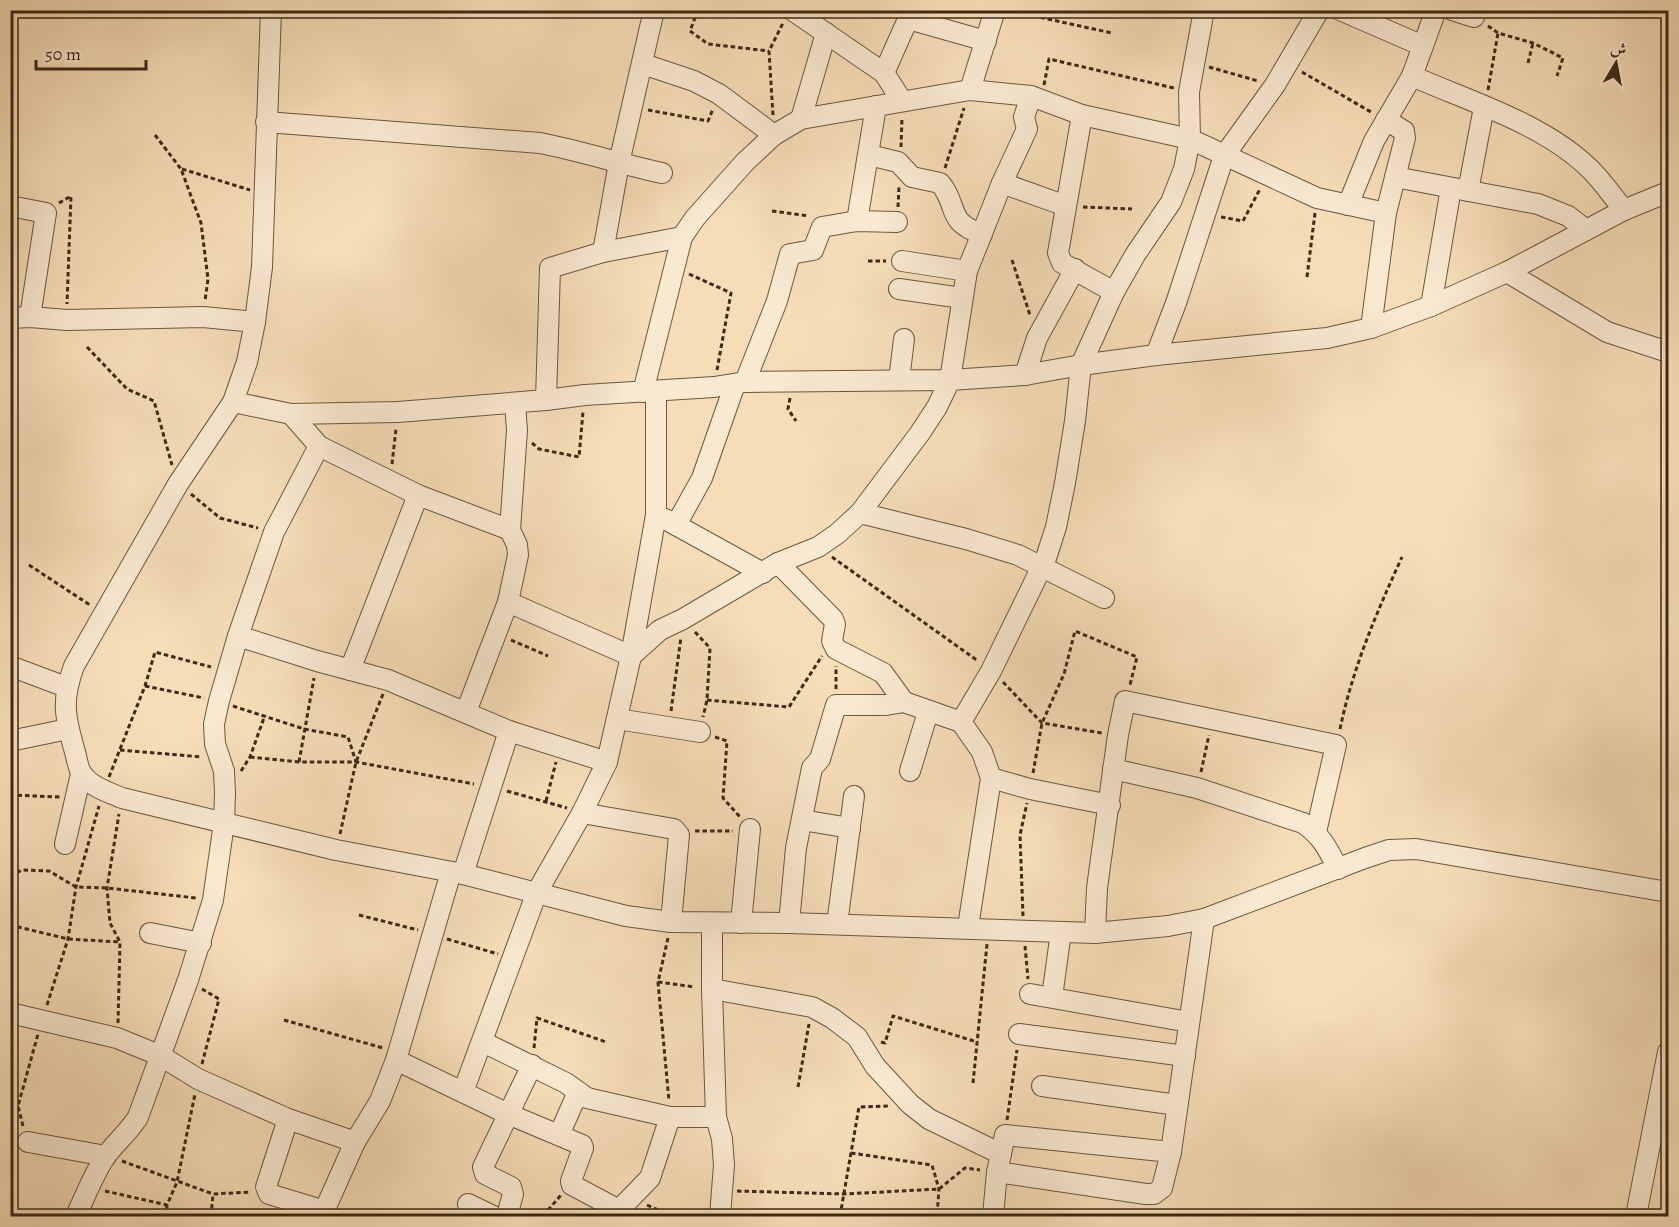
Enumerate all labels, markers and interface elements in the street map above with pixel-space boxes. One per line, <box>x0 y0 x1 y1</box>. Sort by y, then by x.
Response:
scale bar <box>36 33 146 71</box>
north arrow <box>1586 33 1646 93</box>
text: ش <box>1609 37 1628 61</box>
text: 50 m <box>45 42 81 66</box>

